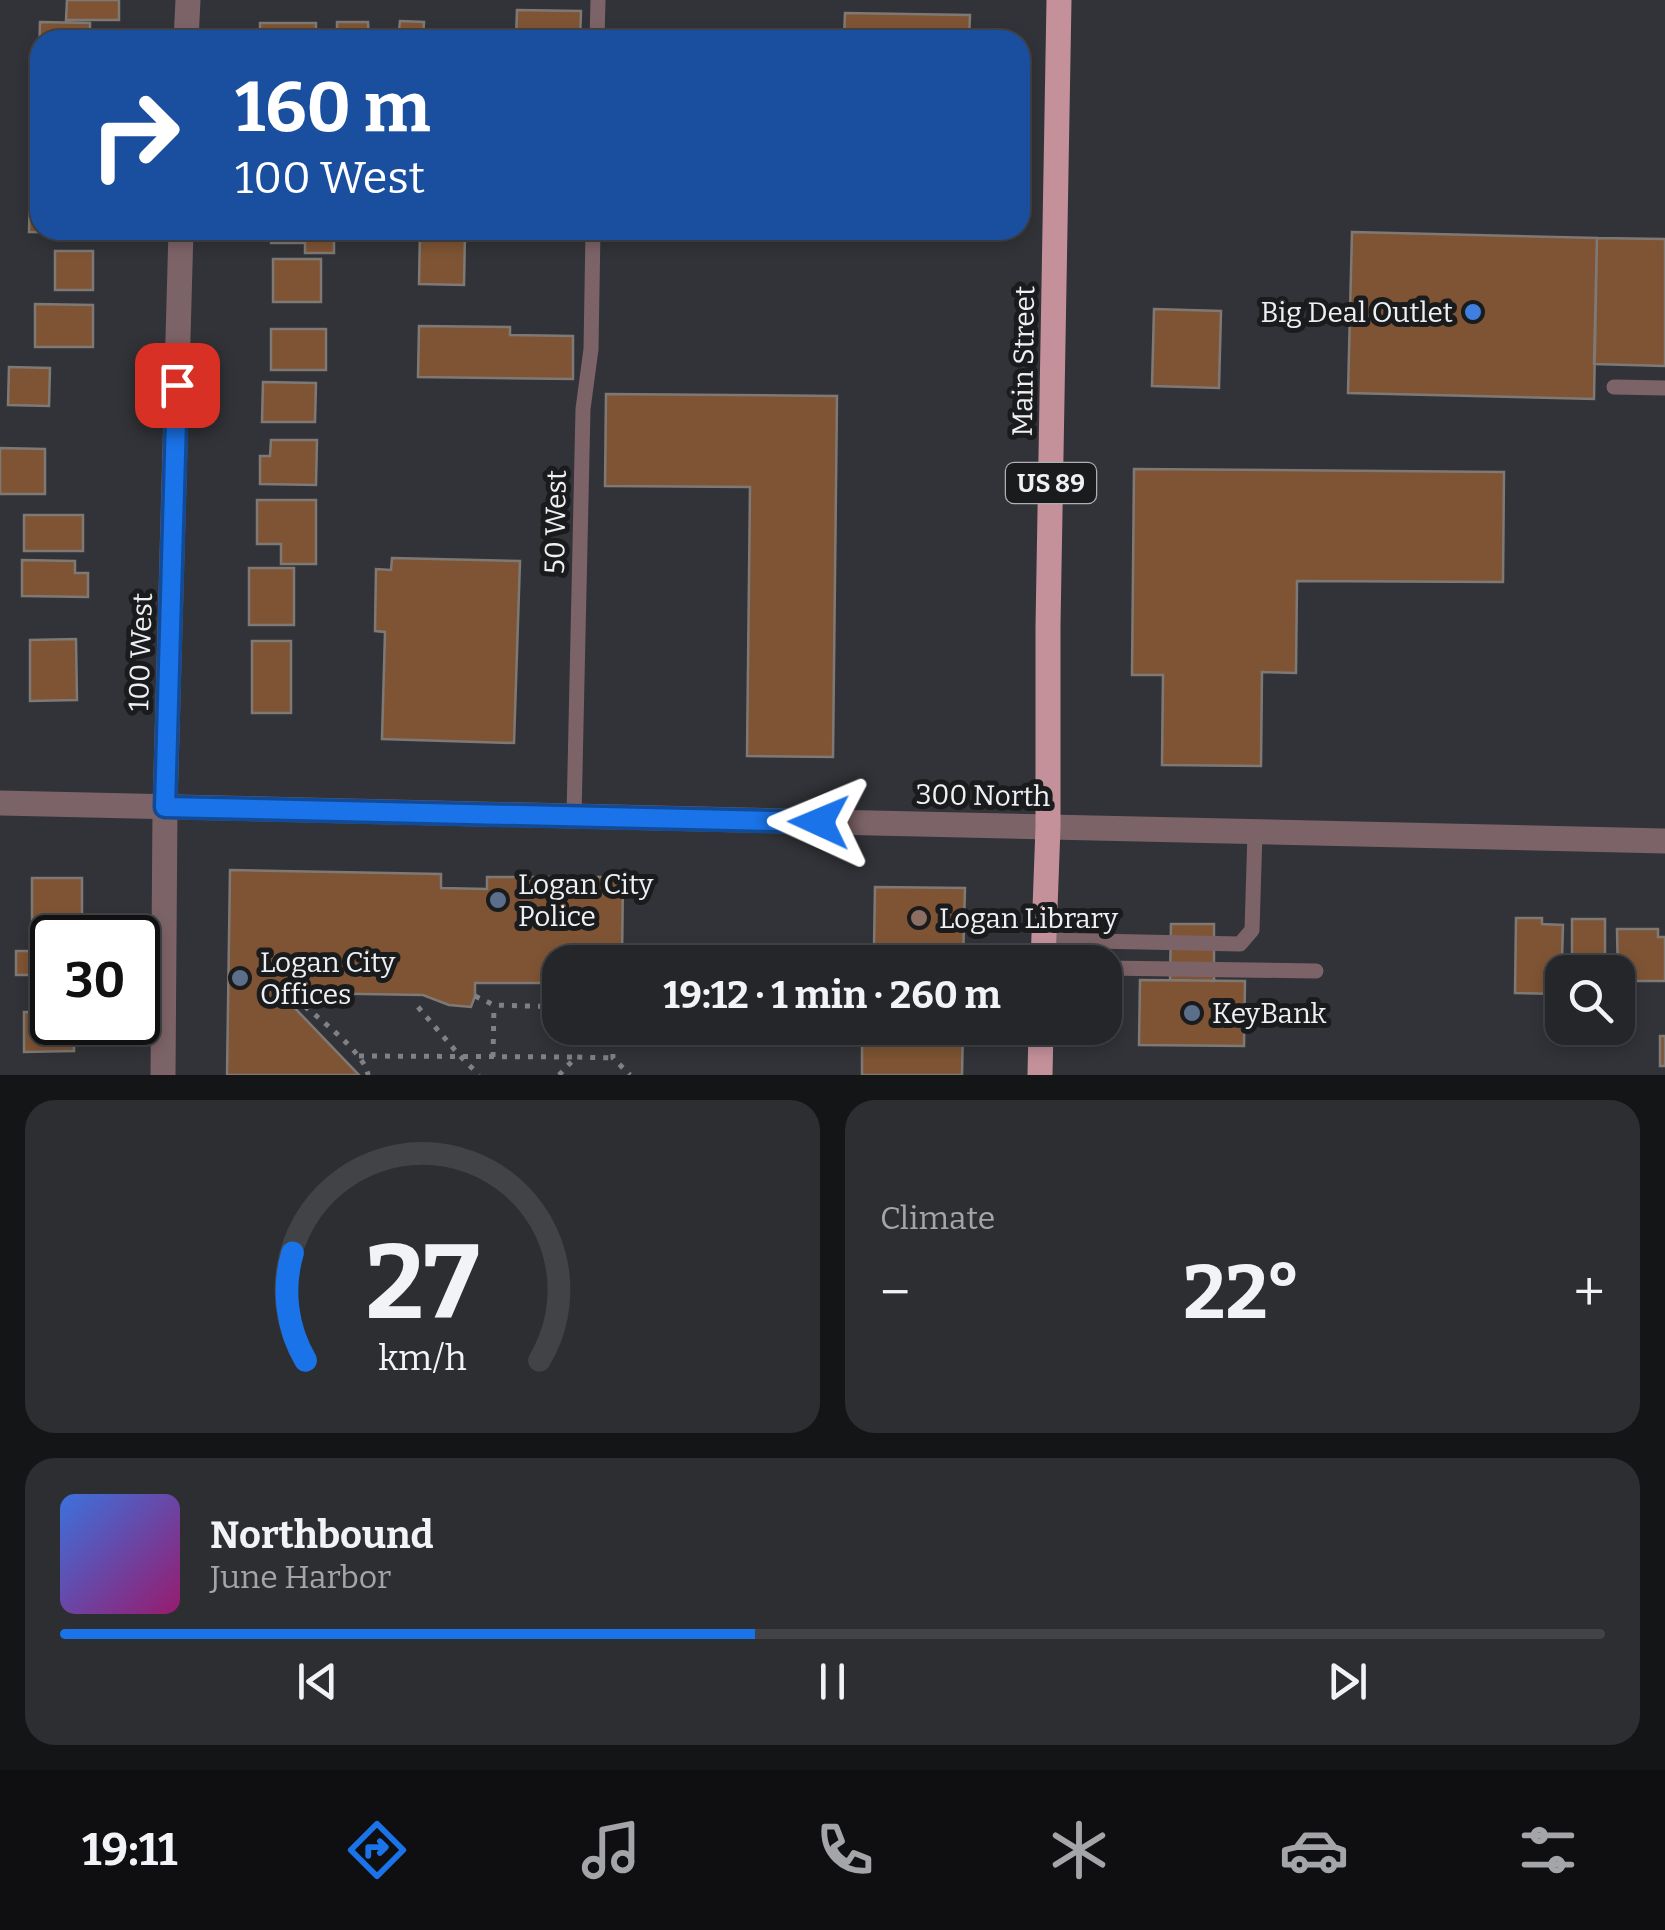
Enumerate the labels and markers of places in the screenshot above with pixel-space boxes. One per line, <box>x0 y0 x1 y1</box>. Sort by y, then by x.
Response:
place label: Big Deal Outlet <box>1260 296 1453 329</box>
marker: Big Deal Outlet <box>1462 301 1484 323</box>
pin <box>135 343 220 428</box>
place label: Logan City Police <box>518 868 654 933</box>
marker: Logan City Police <box>487 889 509 911</box>
place label: Logan Library <box>939 902 1118 935</box>
marker: Logan Library <box>908 907 930 929</box>
place label: Logan City Offices <box>260 946 396 1011</box>
marker: Logan City Offices <box>229 967 251 989</box>
place label: KeyBank <box>1212 997 1327 1030</box>
marker: KeyBank <box>1181 1002 1203 1024</box>

